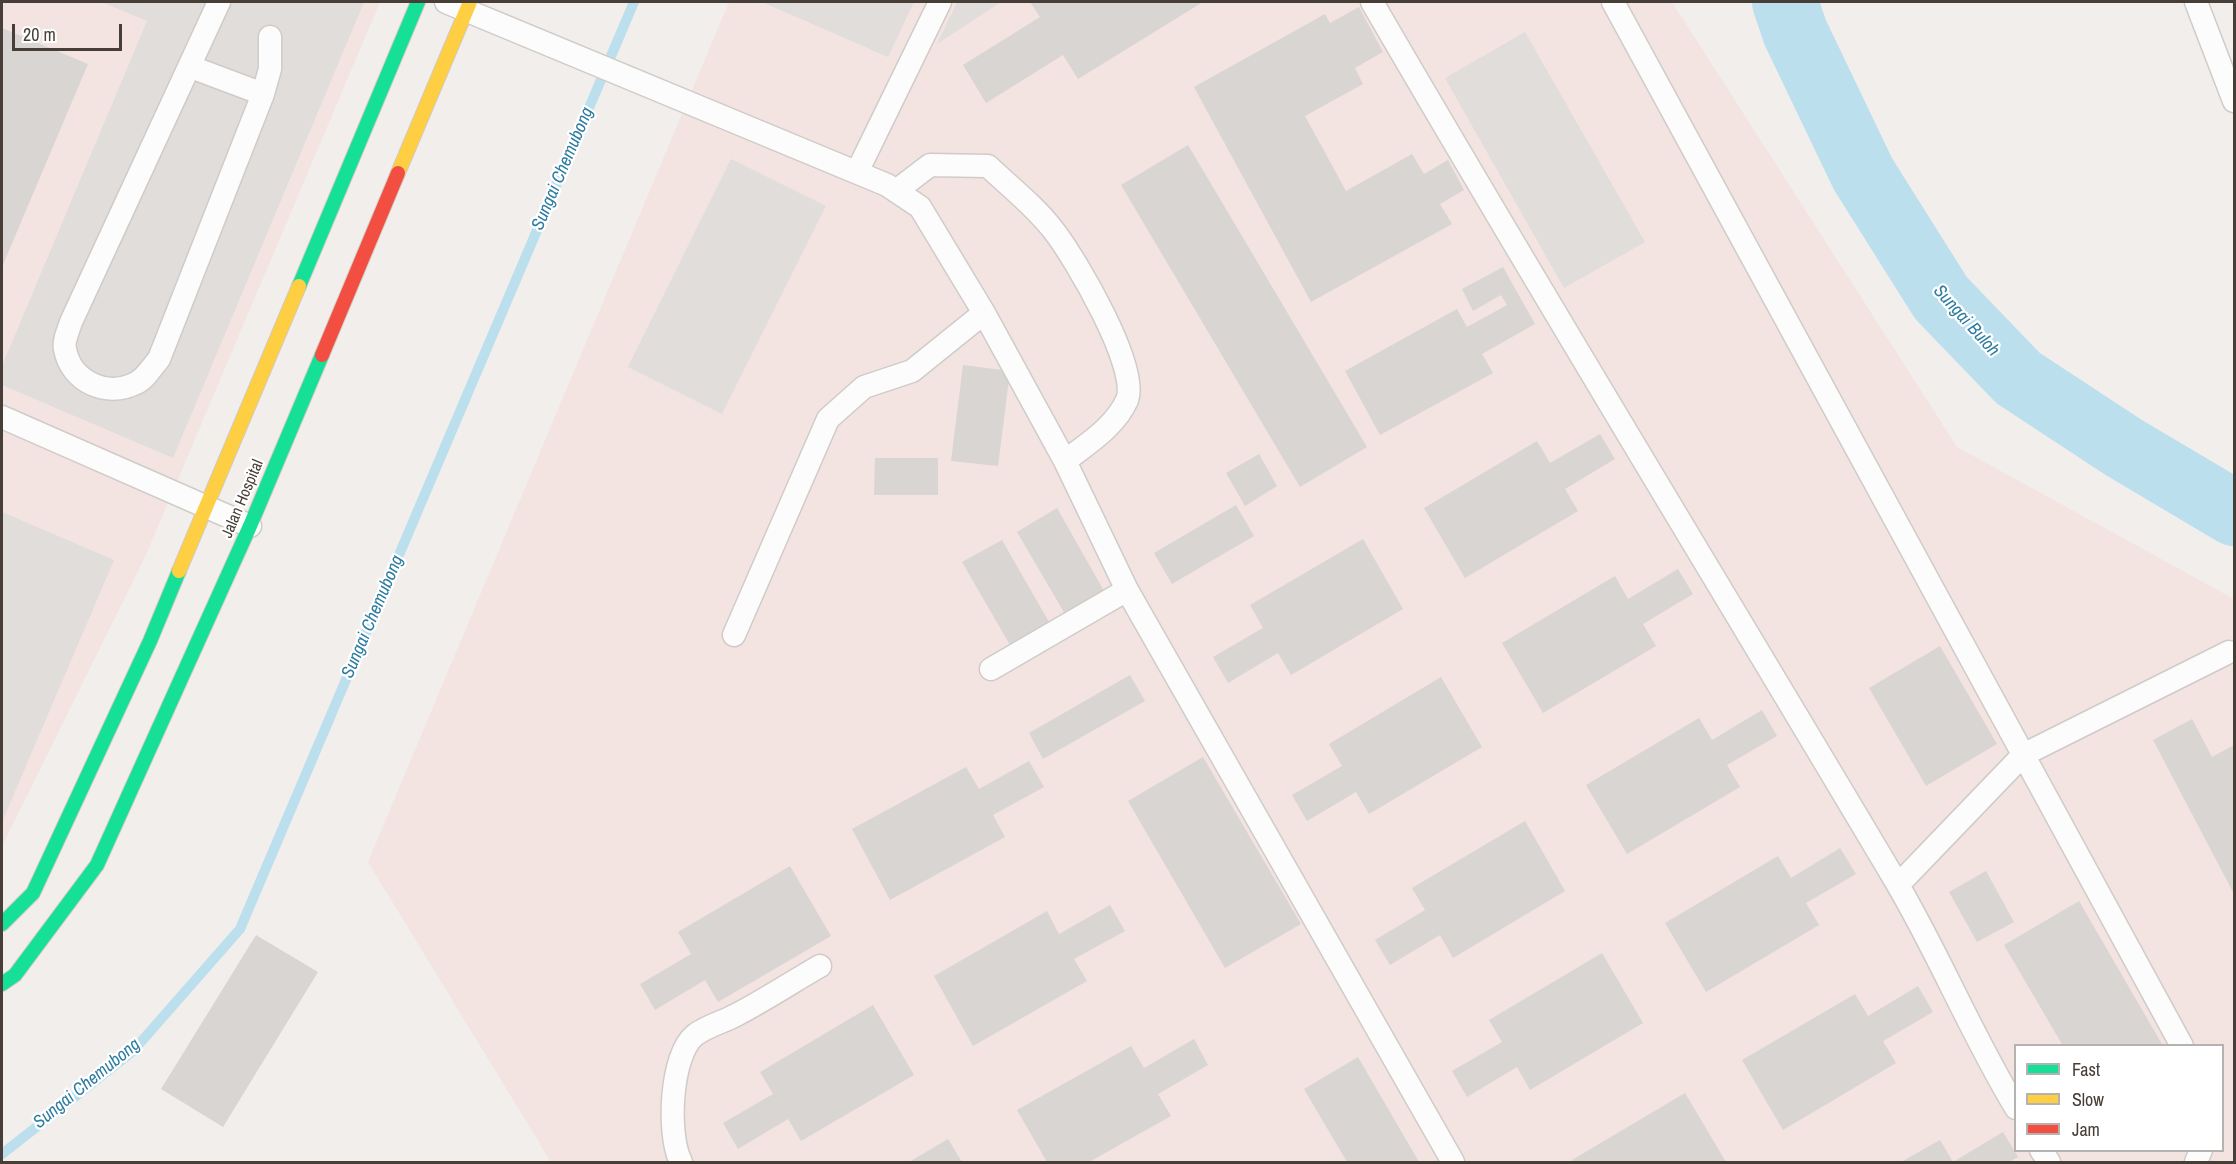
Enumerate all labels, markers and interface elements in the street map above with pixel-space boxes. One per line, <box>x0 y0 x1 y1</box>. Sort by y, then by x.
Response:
scale bar <box>15 12 124 50</box>
text: 20 m <box>23 22 56 47</box>
water label: Sungai Chemubong <box>527 104 599 234</box>
water label: Sungai Buloh <box>1928 281 2004 361</box>
street label: Jalan Hospital <box>218 457 268 541</box>
water label: Sungai Chemubong <box>337 552 409 682</box>
water label: Sungai Chemubong <box>29 1034 145 1134</box>
legend <box>2014 1044 2224 1152</box>
text: Fast <box>2072 1057 2100 1082</box>
text: Slow <box>2072 1087 2104 1112</box>
text: Jam <box>2072 1117 2100 1142</box>

